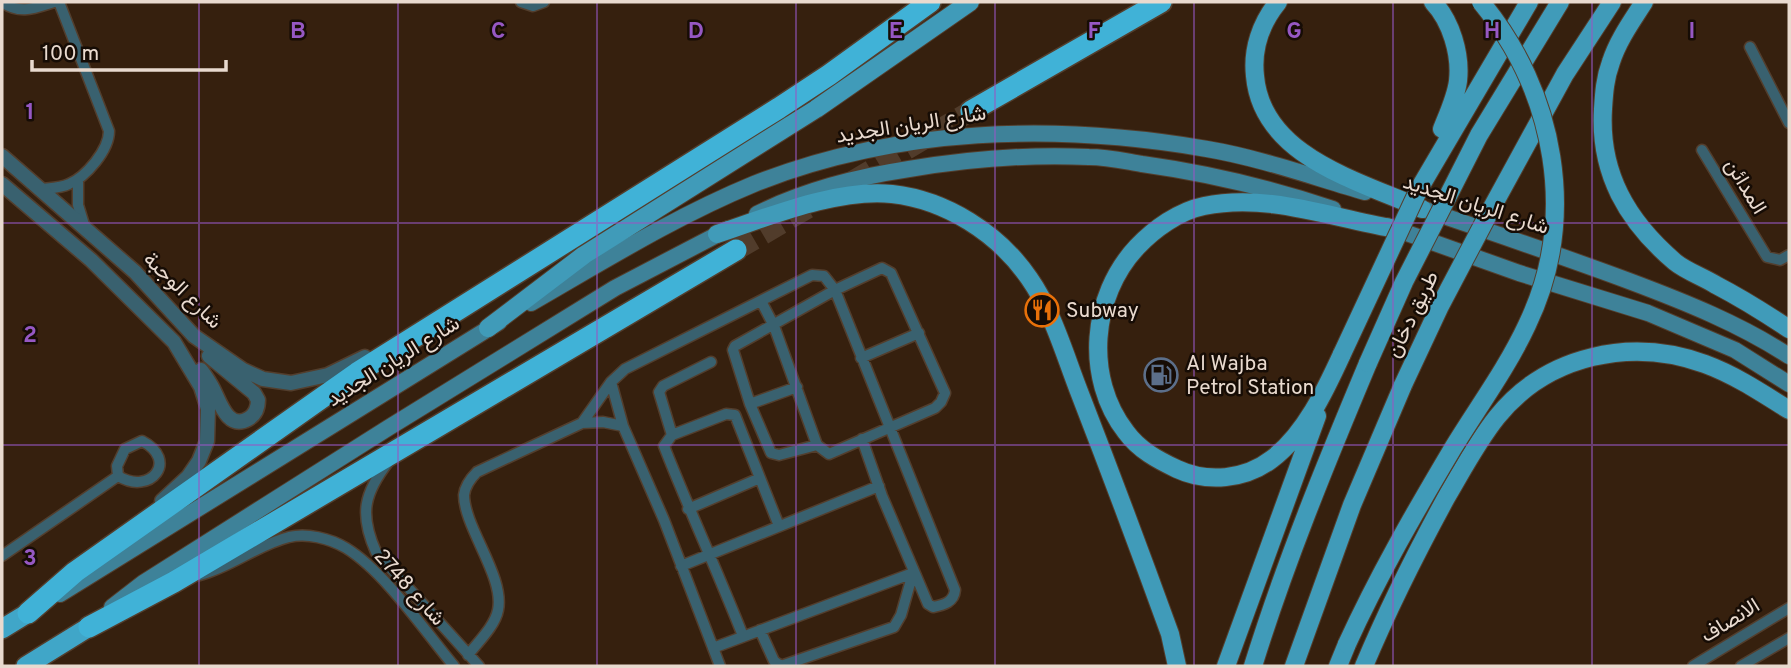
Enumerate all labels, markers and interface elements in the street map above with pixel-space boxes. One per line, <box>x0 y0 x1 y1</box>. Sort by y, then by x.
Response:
text: B <box>290 18 306 47</box>
text: C <box>491 18 505 47</box>
text: D <box>688 18 704 47</box>
text: E <box>889 18 903 47</box>
text: F <box>1087 18 1101 47</box>
text: G <box>1286 18 1302 47</box>
text: H <box>1484 18 1500 47</box>
text: I <box>1689 18 1695 47</box>
scale bar <box>32 28 226 72</box>
text: 100 m <box>42 41 99 68</box>
text: 1 <box>25 99 35 128</box>
street label: شارع الريان الجديد <box>834 100 988 151</box>
street label: المدائن <box>1718 154 1772 220</box>
street label: شارع الريان الجديد <box>1399 169 1552 242</box>
street label: شارع الوجبة <box>137 247 227 335</box>
street label: طريق دخان <box>1381 267 1446 363</box>
restaurant icon: Subway <box>1023 291 1061 329</box>
place label: Subway <box>1066 298 1139 325</box>
street label: شارع الريان الجديد <box>322 311 465 414</box>
text: 2 <box>23 322 37 351</box>
place label: Al Wajba Petrol Station <box>1186 351 1314 402</box>
fuel station icon: Al Wajba Petrol Station <box>1142 356 1180 394</box>
street label: شارع 2748 <box>367 544 451 632</box>
text: 3 <box>23 545 37 574</box>
street label: الانصاف <box>1696 593 1765 650</box>

